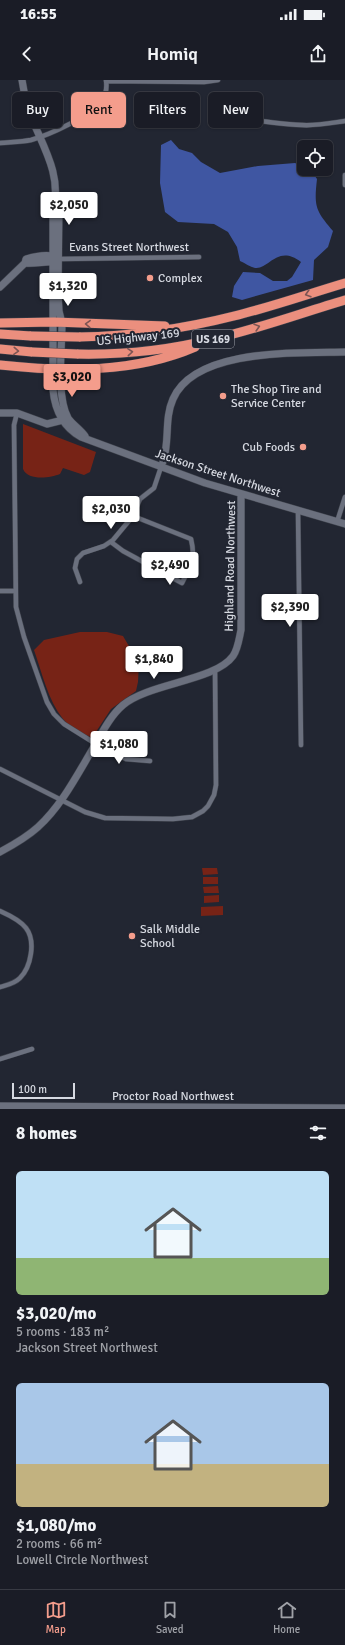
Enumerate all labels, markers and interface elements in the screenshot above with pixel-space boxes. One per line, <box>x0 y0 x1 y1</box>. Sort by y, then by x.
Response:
text: 16:55 <box>20 5 57 23</box>
icon: back <box>16 43 38 65</box>
text: Homiq <box>147 43 198 65</box>
icon: share <box>307 43 329 65</box>
chip: Buy <box>12 92 63 128</box>
chip: Rent <box>71 92 126 128</box>
chip: Filters <box>134 92 200 128</box>
chip: New <box>208 92 263 128</box>
map controls <box>297 140 333 176</box>
button: locate <box>297 140 333 176</box>
pin: $2,050 <box>36 192 102 226</box>
text: $2,050 <box>50 197 88 213</box>
street label: Evans Street Northwest <box>69 240 189 255</box>
place label: Complex <box>158 271 203 286</box>
pin: $1,320 <box>35 273 101 307</box>
marker: Complex <box>145 273 155 283</box>
text: $1,320 <box>49 278 87 294</box>
one-way arrow <box>304 289 311 298</box>
one-way arrow <box>85 320 91 328</box>
one-way arrow <box>254 323 261 332</box>
street label: US Highway 169 <box>96 326 180 349</box>
road number: US 169 <box>192 330 234 348</box>
one-way arrow <box>13 346 19 355</box>
one-way arrow <box>127 348 133 357</box>
pin: $3,020 <box>39 364 105 398</box>
text: $3,020 <box>53 369 91 385</box>
place label: The Shop Tire and Service Center <box>231 382 322 411</box>
marker: The Shop Tire and Service Center <box>218 391 228 401</box>
place label: Cub Foods <box>242 440 295 455</box>
marker: Cub Foods <box>298 442 308 452</box>
street label: Jackson Street Northwest <box>153 446 282 501</box>
pin: $2,030 <box>78 496 144 530</box>
street label: Highland Road Northwest <box>222 500 239 632</box>
text: $2,030 <box>92 501 130 517</box>
pin: $2,490 <box>137 552 203 586</box>
text: $2,490 <box>151 557 189 573</box>
pin: $2,390 <box>257 594 323 628</box>
text: $2,390 <box>271 599 309 615</box>
pin: $1,840 <box>121 646 187 680</box>
text: $1,840 <box>135 651 173 667</box>
pin: $1,080 <box>86 731 152 765</box>
text: $1,080 <box>100 736 138 752</box>
place label: Salk Middle School <box>140 922 200 951</box>
marker: Salk Middle School <box>127 931 137 941</box>
scale bar <box>12 1081 75 1100</box>
text: 100 m <box>18 1083 47 1096</box>
street label: Proctor Road Northwest <box>112 1089 234 1104</box>
icon: filters <box>307 1122 329 1144</box>
text: 8 homes <box>16 1123 77 1144</box>
icon: home <box>137 1197 209 1269</box>
text: $3,020/mo <box>16 1303 96 1324</box>
text: 5 rooms · 183 m² <box>16 1324 109 1340</box>
text: Jackson Street Northwest <box>16 1340 158 1356</box>
icon: home <box>137 1409 209 1481</box>
text: $1,080/mo <box>16 1515 96 1536</box>
text: 2 rooms · 66 m² <box>16 1536 102 1552</box>
text: Lowell Circle Northwest <box>16 1552 148 1568</box>
tab: Map <box>45 1599 67 1636</box>
tab: Saved <box>156 1599 184 1636</box>
tab: Home <box>273 1599 300 1636</box>

